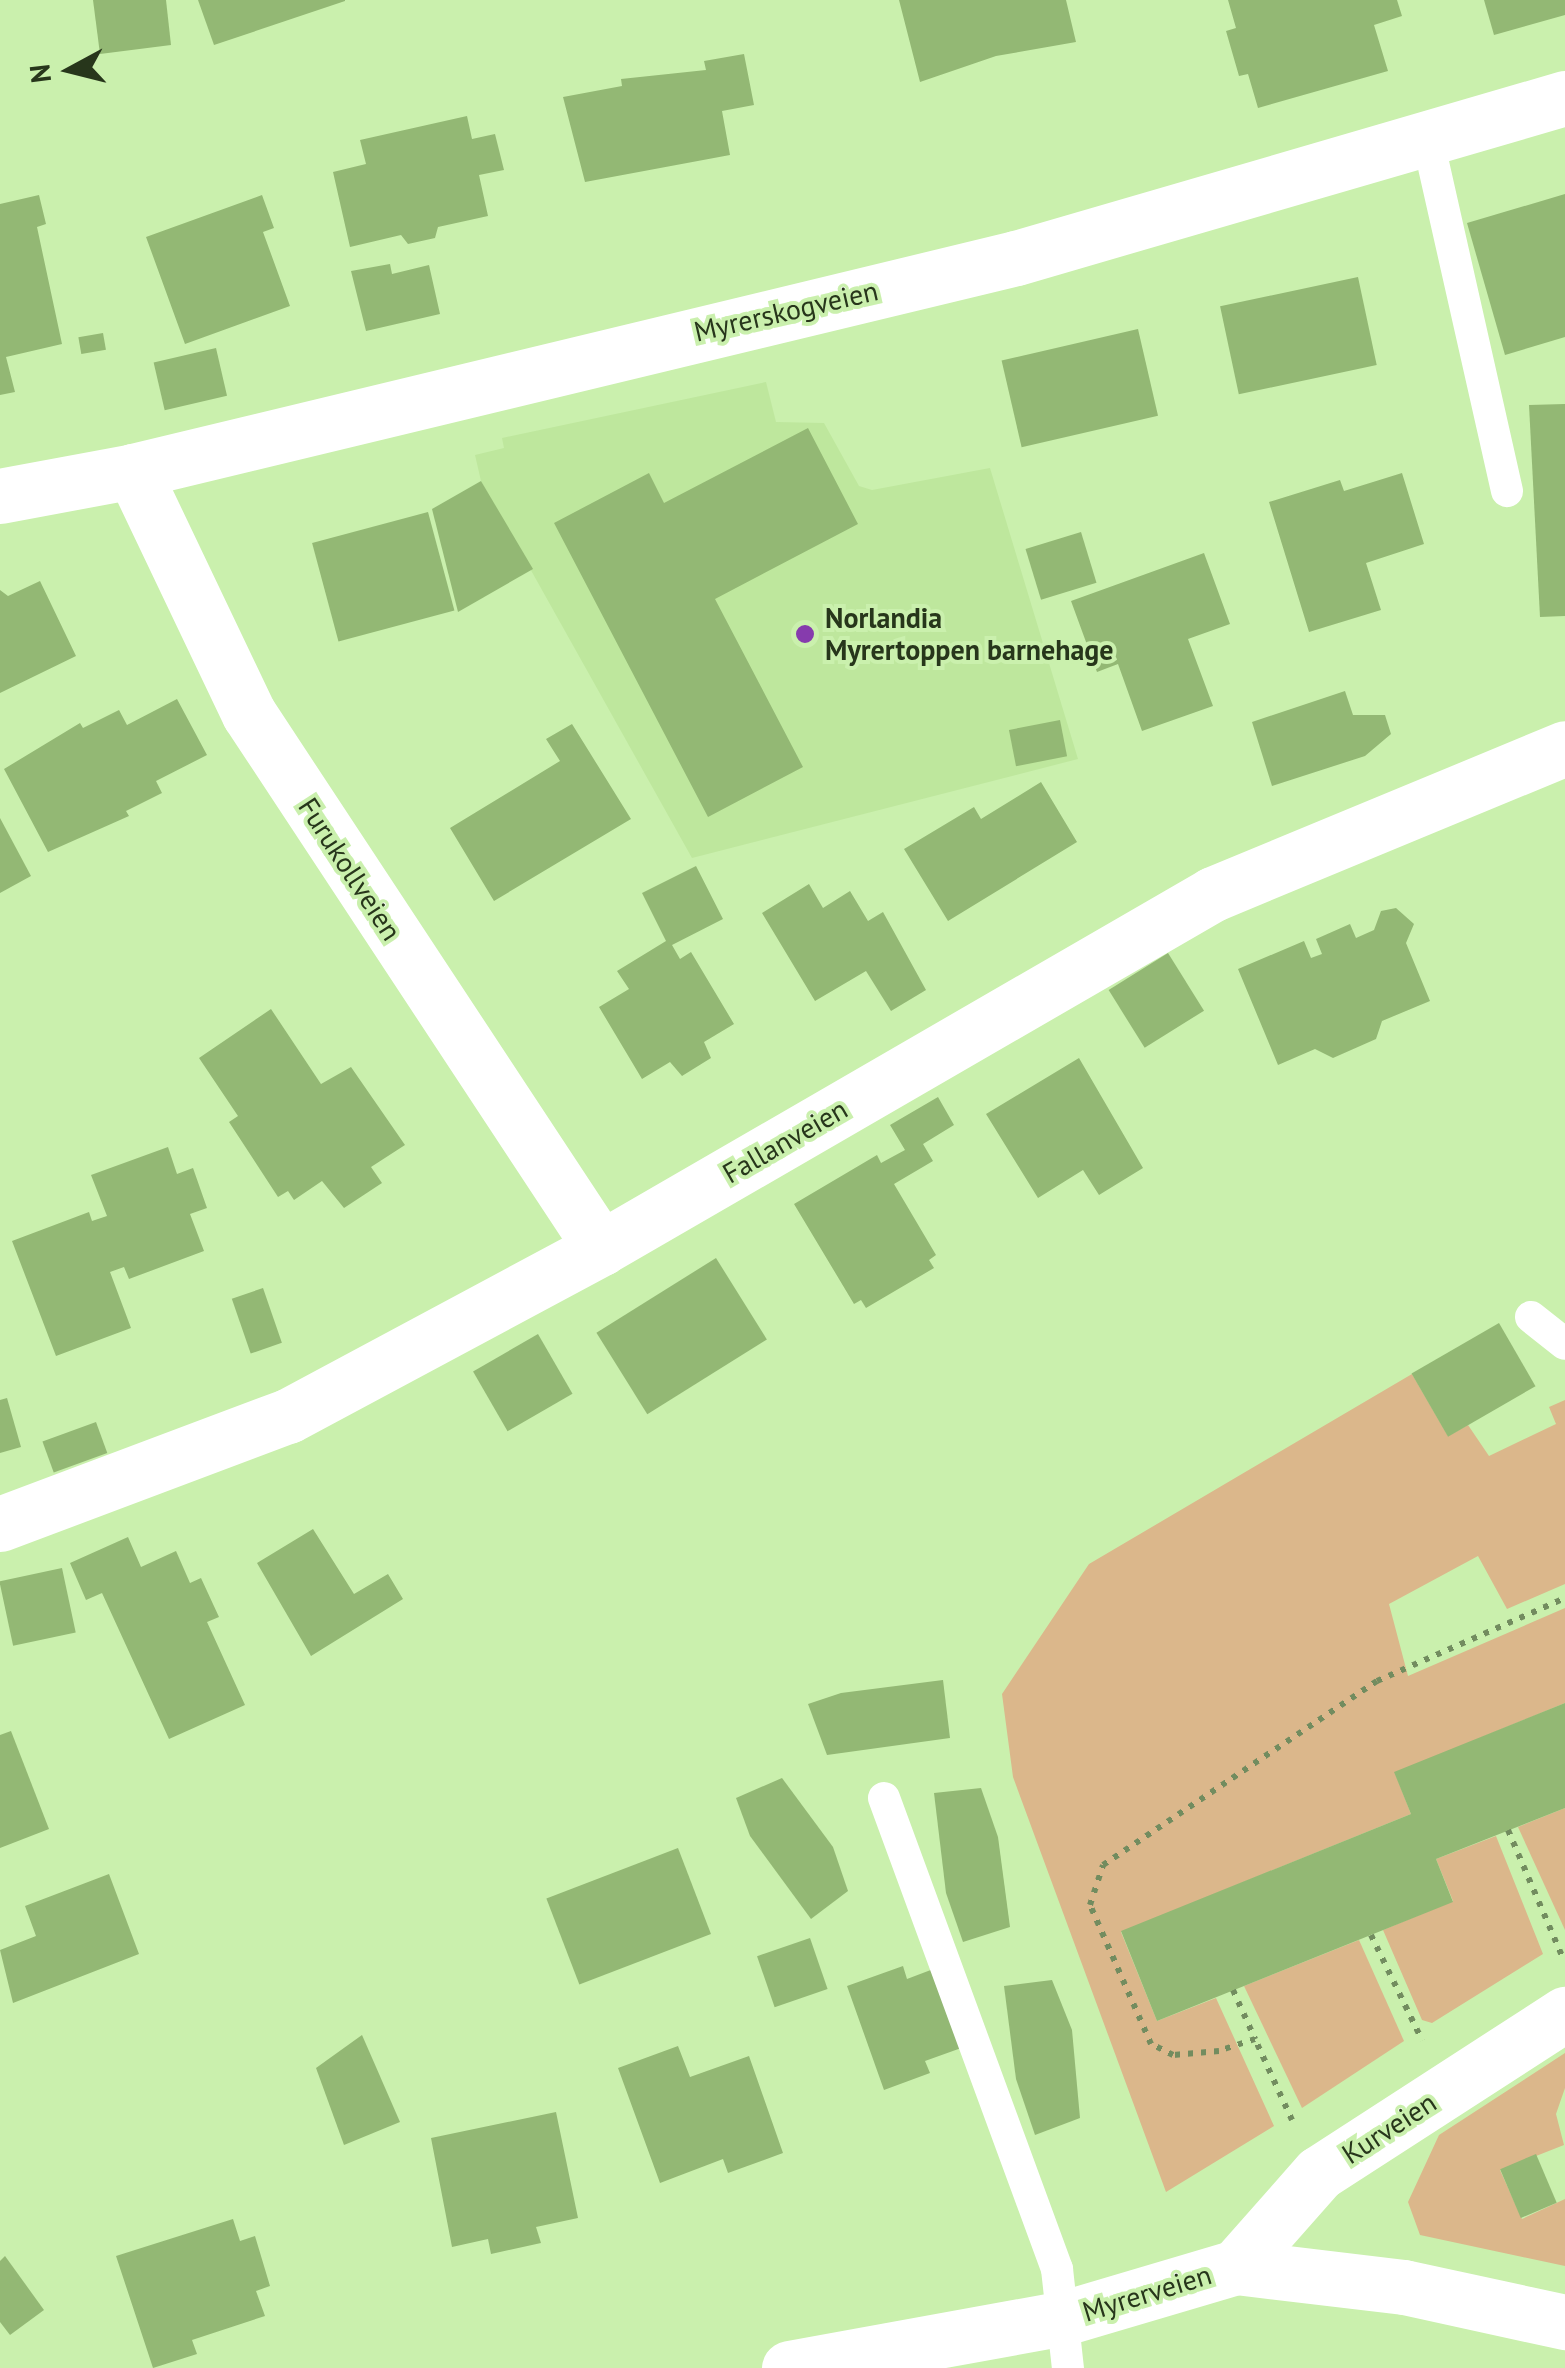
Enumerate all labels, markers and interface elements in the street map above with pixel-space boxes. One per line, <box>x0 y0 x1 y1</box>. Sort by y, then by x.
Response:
north arrow <box>20 20 120 120</box>
text: N <box>20 62 59 85</box>
street label: Myrerskogveien <box>691 274 881 348</box>
place label: Norlandia Myrertoppen barnehage <box>825 601 1114 667</box>
marker: Norlandia Myrertoppen barnehage <box>794 623 816 645</box>
street label: Furukollveien <box>292 791 408 947</box>
street label: Fallanveien <box>717 1092 853 1190</box>
street label: Kurveien <box>1336 2085 1442 2171</box>
street label: Myrerveien <box>1079 2258 1215 2328</box>

